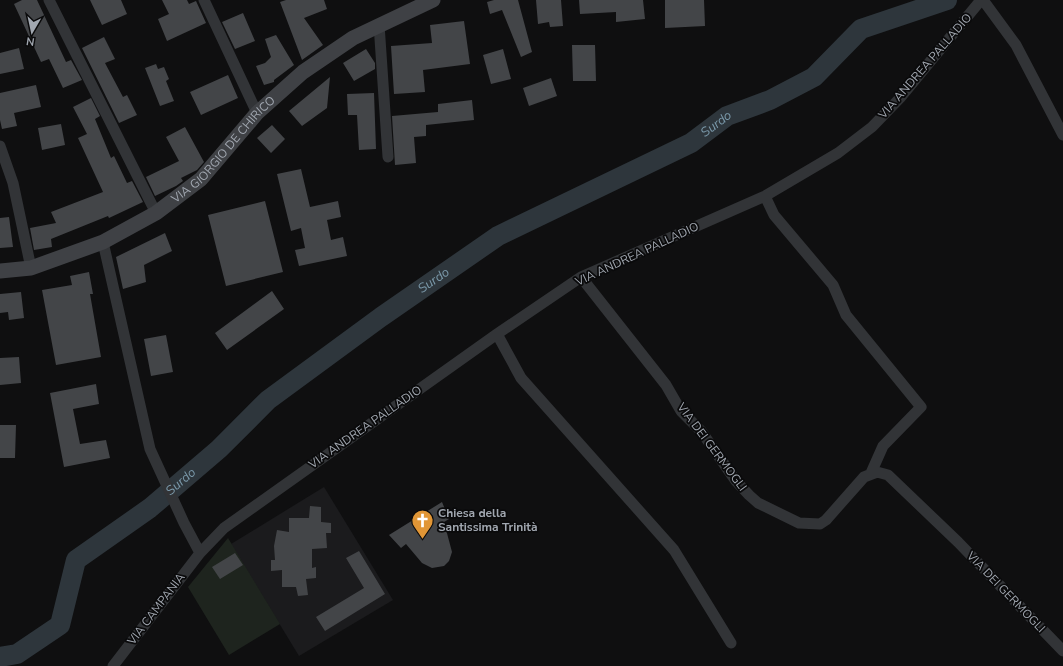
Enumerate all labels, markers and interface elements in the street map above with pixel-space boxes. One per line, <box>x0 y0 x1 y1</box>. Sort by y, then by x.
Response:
street label: VIA ANDREA PALLADIO <box>874 10 975 123</box>
north arrow <box>12 12 52 52</box>
text: N <box>25 33 36 49</box>
street label: VIA GIORGIO DE CHIRICO <box>167 93 279 207</box>
water label: Surdo <box>697 106 734 142</box>
street label: VIA ANDREA PALLADIO <box>572 218 701 290</box>
water label: Surdo <box>414 263 453 298</box>
street label: VIA ANDREA PALLADIO <box>304 382 425 473</box>
street label: VIA DEI GERMOGLI <box>673 399 751 494</box>
water label: Surdo <box>162 464 200 500</box>
place label: Chiesa della Santissima Trinità <box>438 505 537 535</box>
church icon: Chiesa della Santissima Trinità <box>409 507 435 540</box>
street label: VIA DEI GERMOGLI <box>962 547 1049 636</box>
street label: VIA CAMPANIA <box>123 570 188 649</box>

